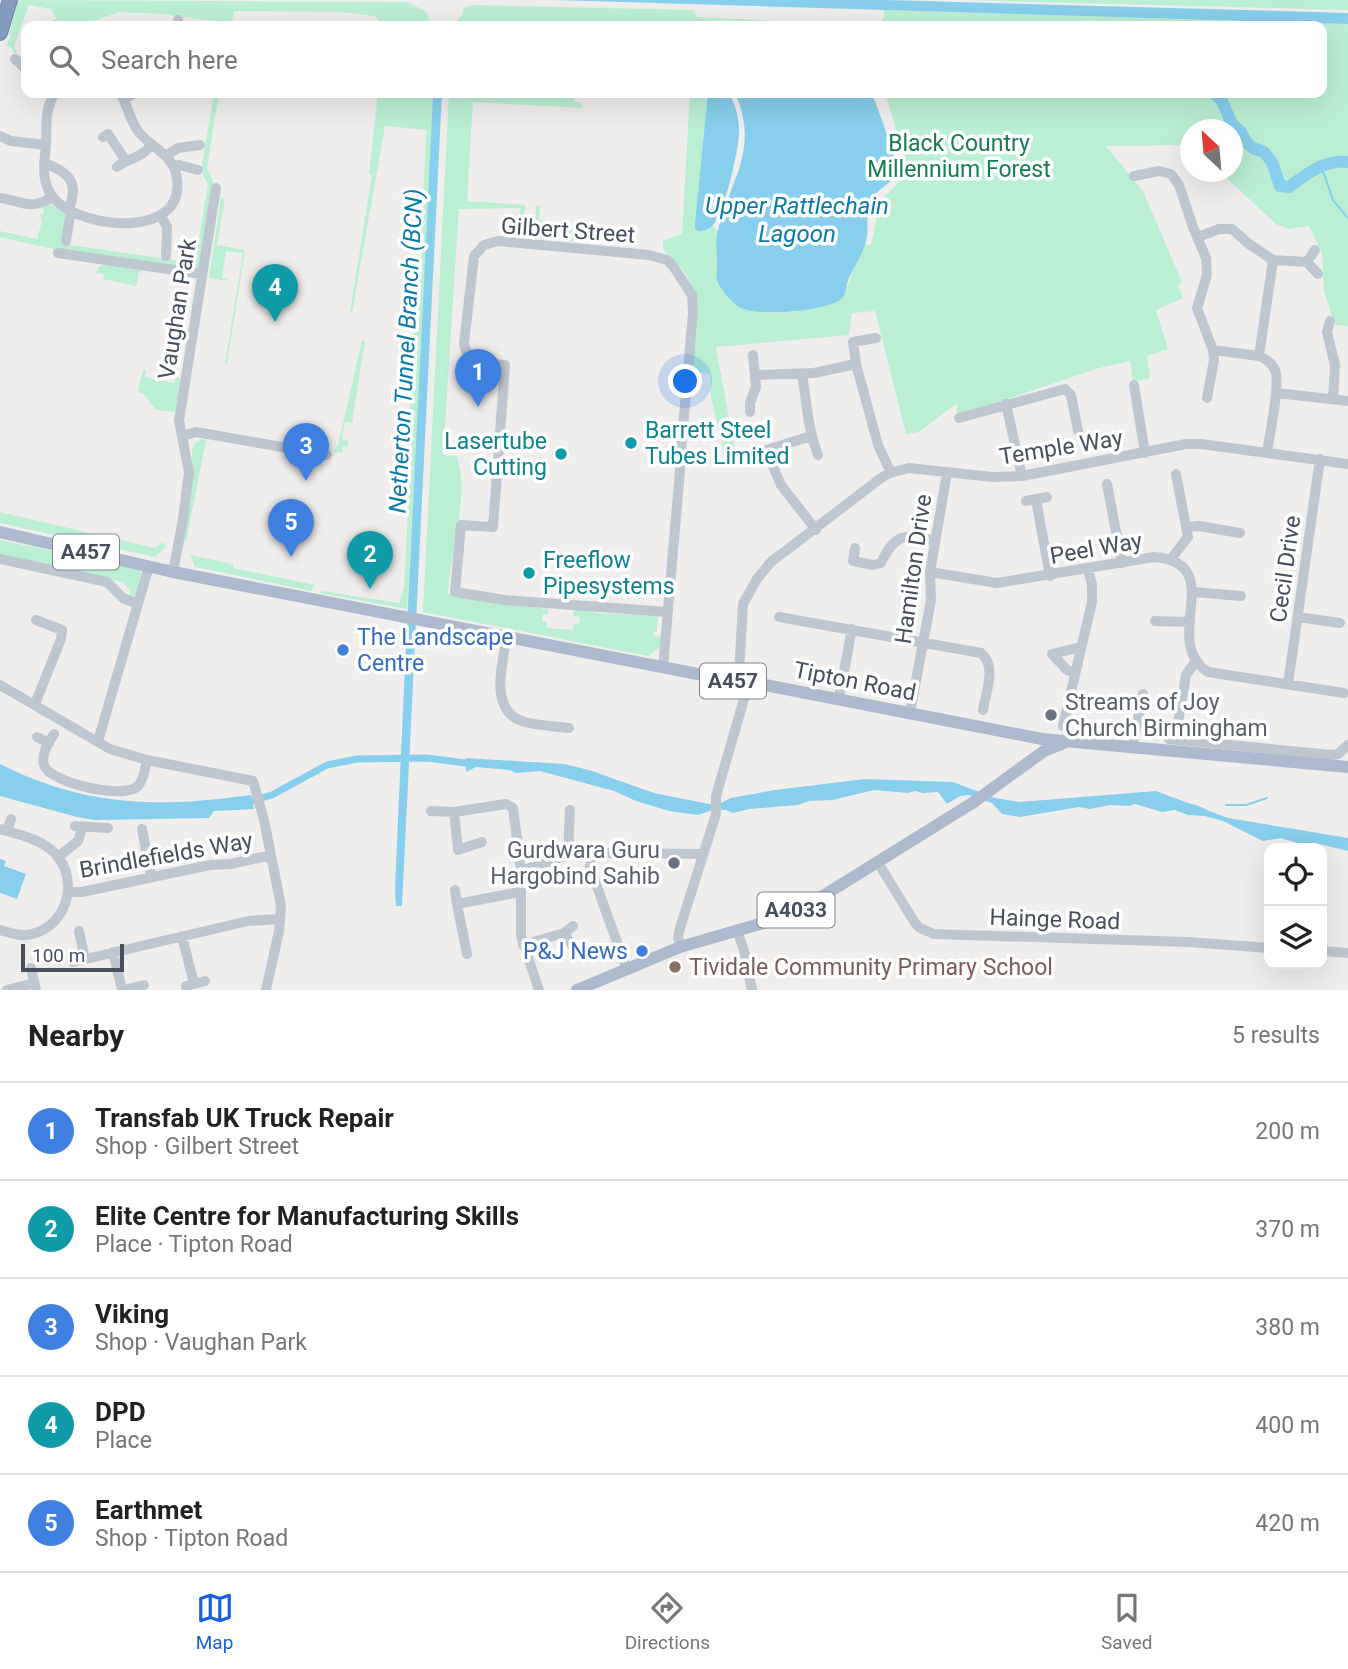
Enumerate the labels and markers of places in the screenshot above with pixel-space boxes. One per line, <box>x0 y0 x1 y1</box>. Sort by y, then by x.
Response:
pin: 4 <box>252 264 298 322</box>
pin: 1 <box>455 349 501 407</box>
place label: Barrett Steel Tubes Limited <box>645 417 789 470</box>
pin: 3 <box>283 423 329 481</box>
place label: Lasertube Cutting <box>444 428 547 481</box>
marker: Barrett Steel Tubes Limited <box>623 435 639 451</box>
marker: Lasertube Cutting <box>553 446 569 462</box>
pin: 5 <box>268 499 314 557</box>
pin: 2 <box>347 531 393 589</box>
place label: Freeflow Pipesystems <box>543 547 675 600</box>
marker: Freeflow Pipesystems <box>521 565 537 581</box>
place label: The Landscape Centre <box>357 624 513 677</box>
marker: The Landscape Centre <box>335 642 351 658</box>
place label: Streams of Joy Church Birmingham <box>1065 689 1268 742</box>
marker: Streams of Joy Church Birmingham <box>1043 707 1059 723</box>
place label: Gurdwara Guru Hargobind Sahib <box>490 837 660 890</box>
marker: Gurdwara Guru Hargobind Sahib <box>666 855 682 871</box>
place label: P&J News <box>523 938 628 965</box>
marker: P&J News <box>634 943 650 959</box>
place label: Tividale Community Primary School <box>689 954 1053 981</box>
marker: Tividale Community Primary School <box>667 959 683 975</box>

